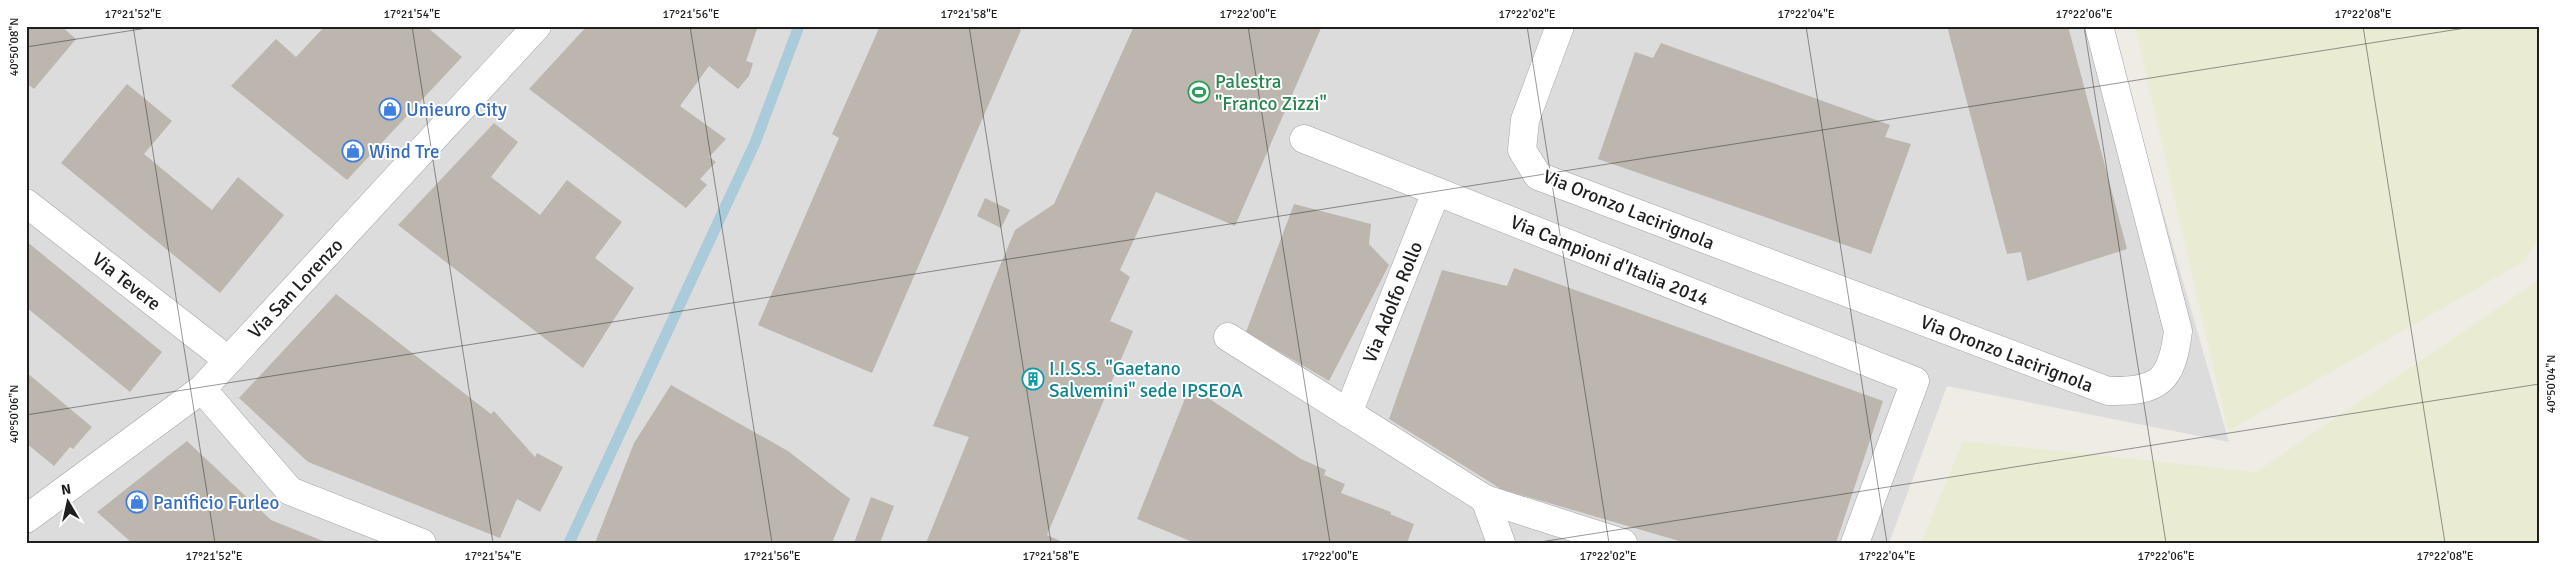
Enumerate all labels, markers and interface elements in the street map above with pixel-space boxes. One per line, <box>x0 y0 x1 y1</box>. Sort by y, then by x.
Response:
text: 17°21'52"E <box>104 7 162 22</box>
text: 17°21'54"E <box>383 7 441 22</box>
text: 17°21'56"E <box>662 7 720 22</box>
text: 17°21'58"E <box>940 7 998 22</box>
text: 17°22'00"E <box>1219 7 1277 22</box>
text: 17°22'02"E <box>1498 7 1556 22</box>
text: 17°22'04"E <box>1777 7 1835 22</box>
text: 17°22'06"E <box>2055 7 2113 22</box>
text: 17°22'08"E <box>2334 7 2392 22</box>
text: 40°50'08"N <box>7 18 22 76</box>
place label: Palestra "Franco Zizzi" <box>1215 70 1327 116</box>
sports icon: Palestra "Franco Zizzi" <box>1187 80 1211 104</box>
shop icon: Unieuro City <box>378 97 402 121</box>
place label: Unieuro City <box>406 98 507 122</box>
shop icon: Wind Tre <box>341 139 365 163</box>
place label: Wind Tre <box>369 140 439 164</box>
street label: Via Oronzo Lacirignola <box>1539 165 1718 255</box>
street label: Via Campioni d'Italia 2014 <box>1507 210 1712 312</box>
street label: Via San Lorenzo <box>243 233 348 344</box>
street label: Via Adolfo Rollo <box>1358 238 1428 367</box>
street label: Via Tevere <box>87 247 166 316</box>
street label: Via Oronzo Lacirignola <box>1917 310 2096 398</box>
text: 40°50'04"N <box>2544 355 2559 413</box>
place label: I.I.S.S. "Gaetano Salvemini" sede IPSEOA <box>1049 357 1243 403</box>
building icon: I.I.S.S. "Gaetano Salvemini" sede IPSEOA <box>1021 367 1045 391</box>
text: 40°50'06"N <box>7 385 22 443</box>
north arrow <box>42 476 92 526</box>
text: N <box>60 480 72 499</box>
shop icon: Panificio Furleo <box>125 490 149 514</box>
place label: Panificio Furleo <box>153 491 279 515</box>
text: 17°21'52"E <box>185 549 243 564</box>
text: 17°21'54"E <box>464 549 522 564</box>
text: 17°21'56"E <box>743 549 801 564</box>
text: 17°21'58"E <box>1022 549 1080 564</box>
text: 17°22'00"E <box>1301 549 1359 564</box>
text: 17°22'02"E <box>1579 549 1637 564</box>
text: 17°22'04"E <box>1858 549 1916 564</box>
text: 17°22'06"E <box>2137 549 2195 564</box>
text: 17°22'08"E <box>2416 549 2474 564</box>

